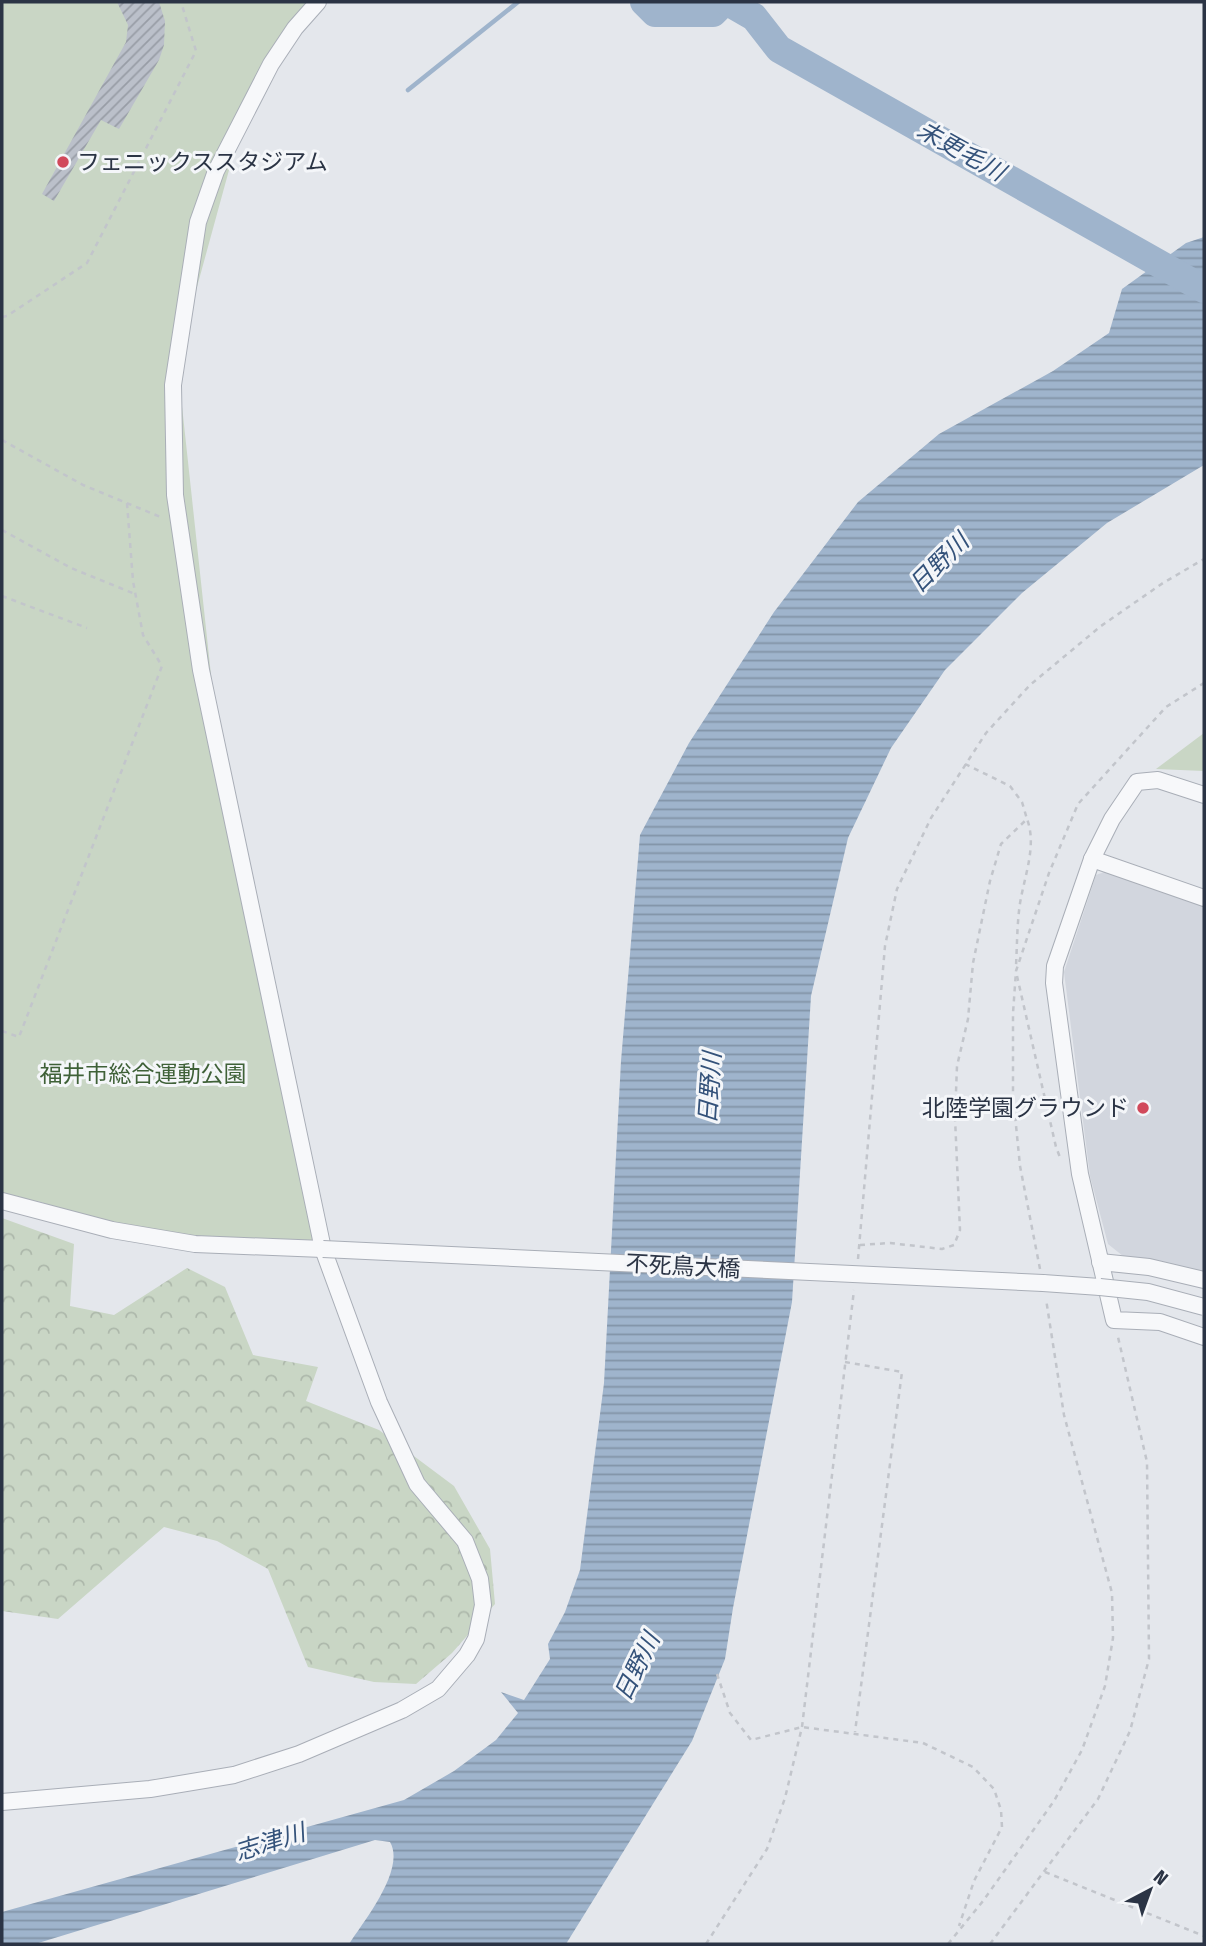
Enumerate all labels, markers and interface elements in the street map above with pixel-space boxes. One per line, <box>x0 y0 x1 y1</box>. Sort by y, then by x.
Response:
water label: 未更毛川 <box>912 115 1012 188</box>
place label: フェニックススタジアム <box>77 148 328 176</box>
marker: フェニックススタジアム <box>55 154 71 170</box>
water label: 日野川 <box>904 526 976 598</box>
water label: 日野川 <box>694 1048 727 1125</box>
park label: 福井市総合運動公園 <box>40 1060 247 1088</box>
place label: 北陸学園グラウンド <box>922 1094 1129 1122</box>
marker: 北陸学園グラウンド <box>1135 1100 1151 1116</box>
street label: 不死鳥大橋 <box>625 1249 741 1283</box>
water label: 日野川 <box>609 1626 667 1705</box>
water label: 志津川 <box>231 1817 311 1866</box>
north arrow <box>1115 1855 1185 1925</box>
text: N <box>1149 1865 1173 1890</box>

